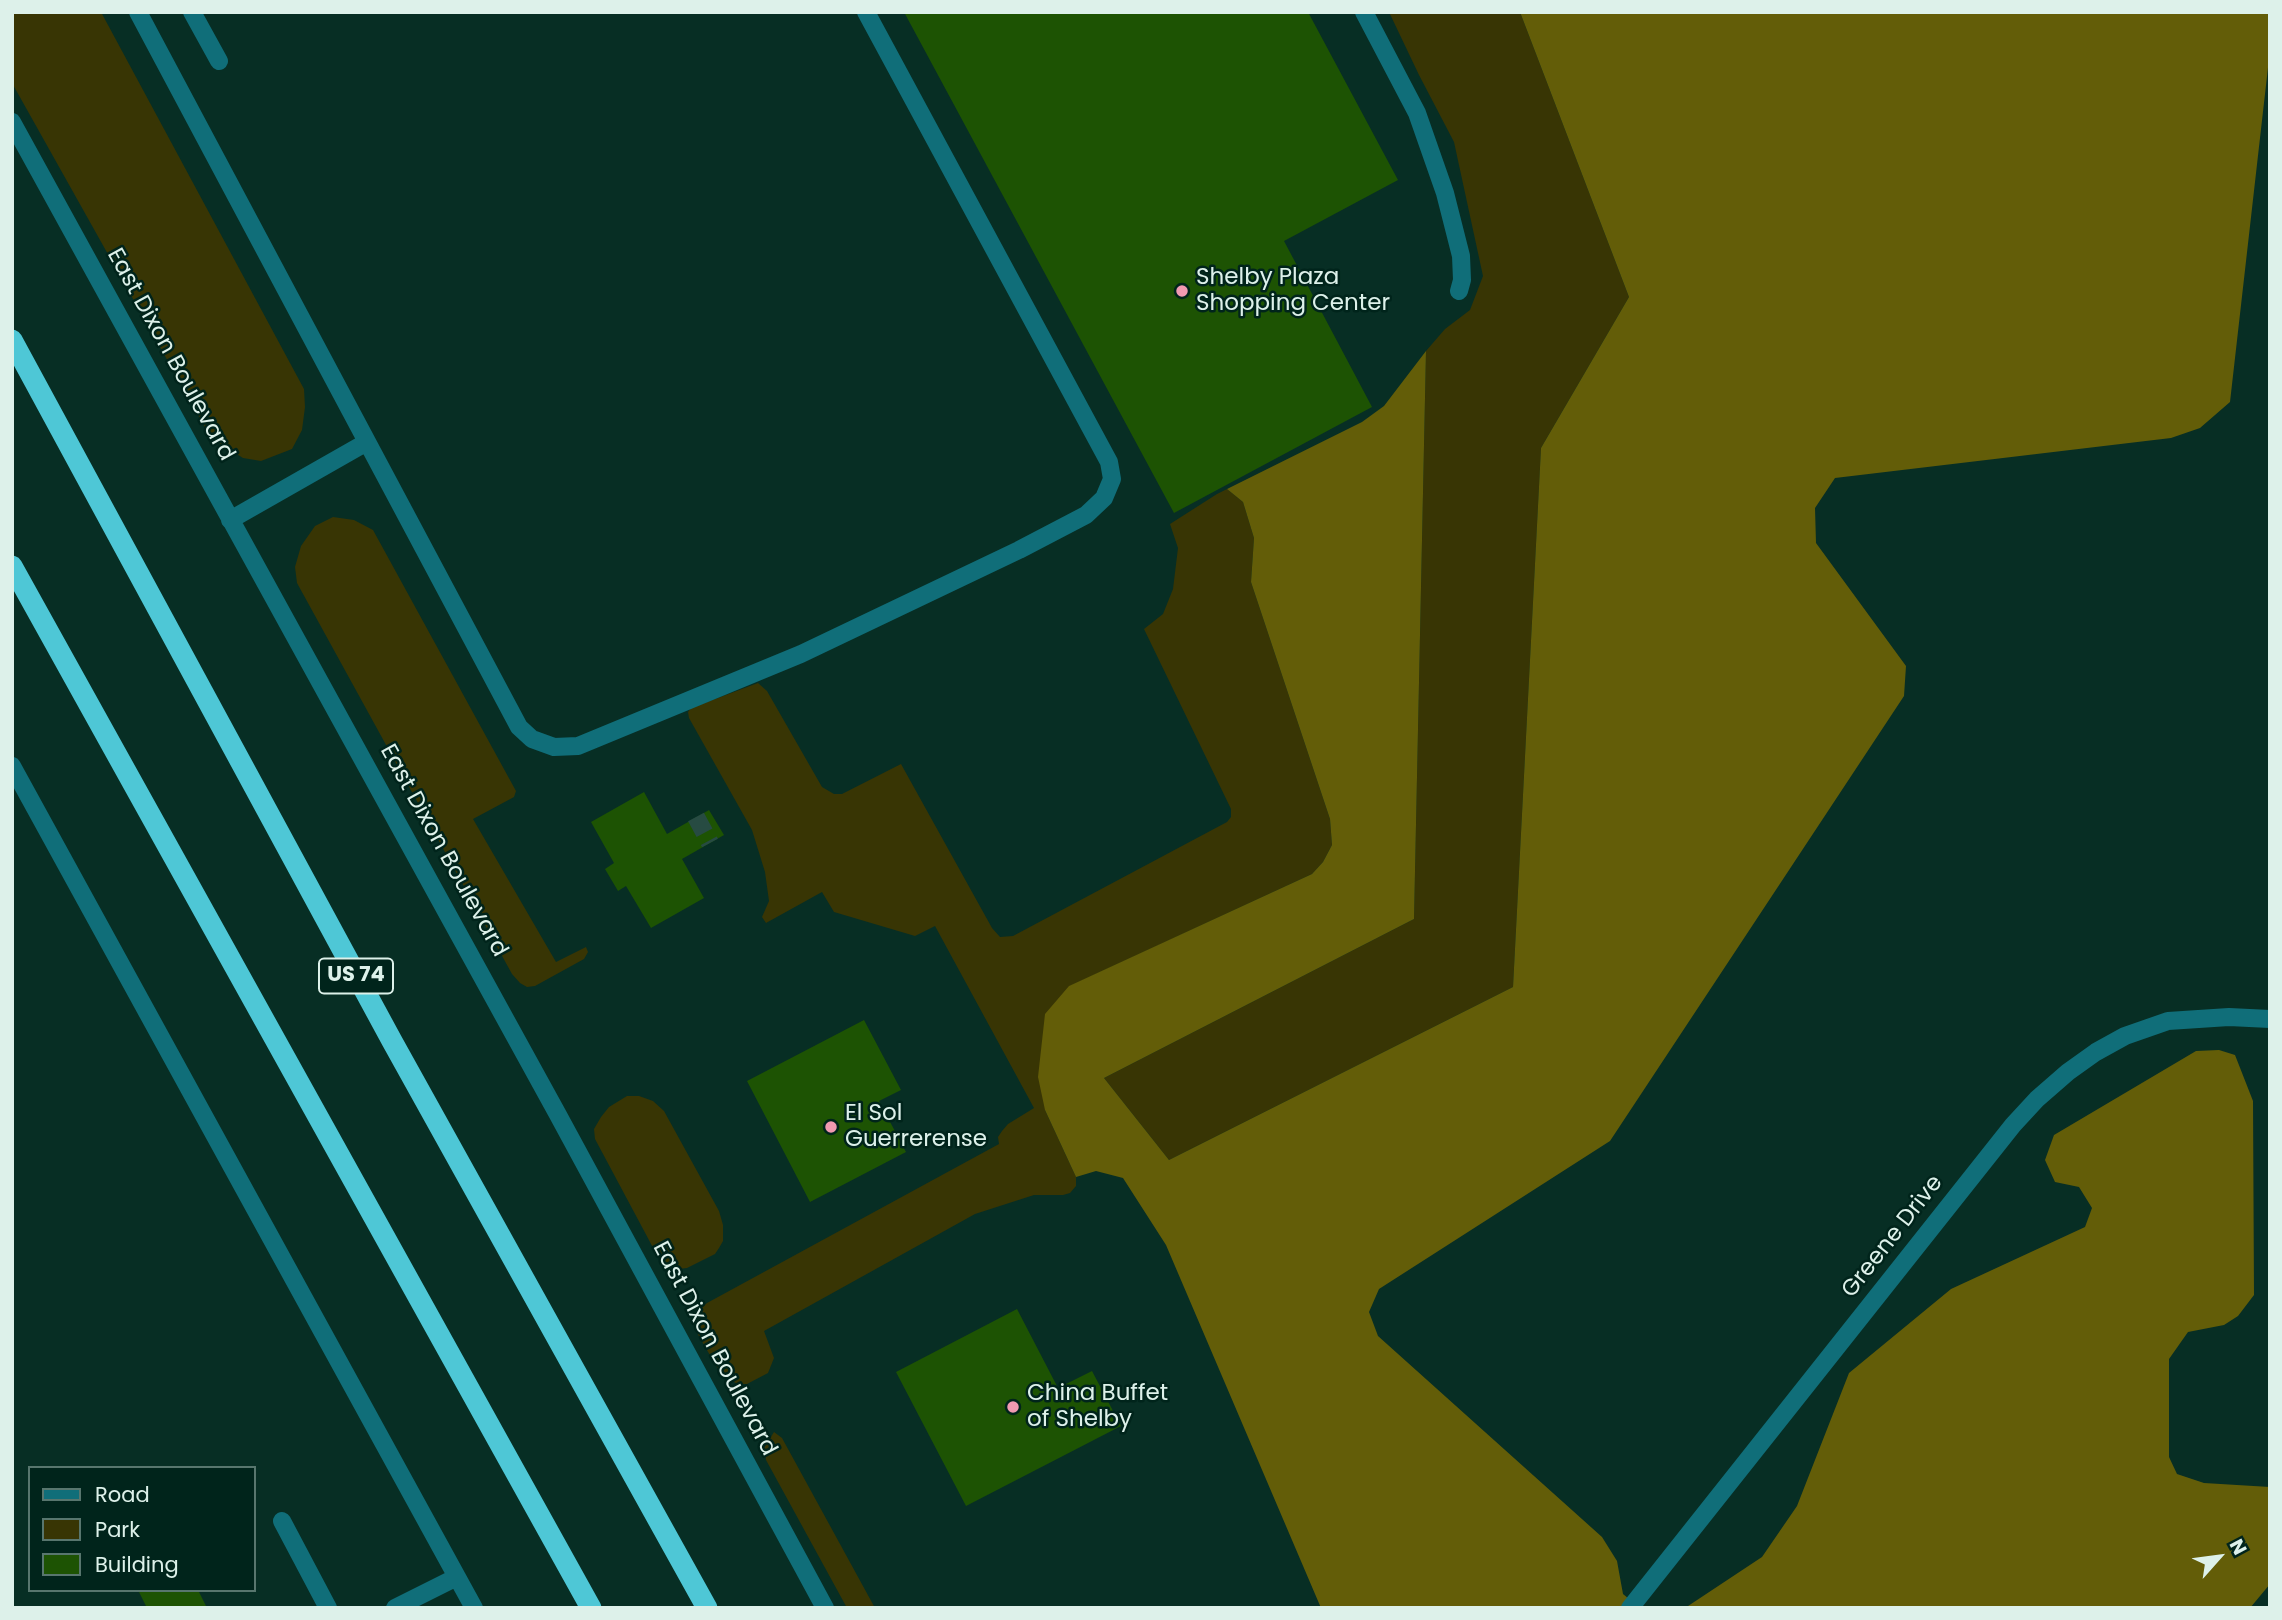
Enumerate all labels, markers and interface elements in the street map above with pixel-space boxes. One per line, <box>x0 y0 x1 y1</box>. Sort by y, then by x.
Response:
street label: East Dixon Boulevard <box>100 244 240 466</box>
place label: Shelby Plaza Shopping Center <box>1196 264 1390 318</box>
marker: Shelby Plaza Shopping Center <box>1174 283 1190 299</box>
street label: East Dixon Boulevard <box>373 740 513 962</box>
road number: US 74 <box>319 958 393 993</box>
place label: El Sol Guerrerense <box>845 1100 987 1154</box>
marker: El Sol Guerrerense <box>823 1119 839 1135</box>
street label: Greene Drive <box>1837 1170 1949 1304</box>
street label: East Dixon Boulevard <box>646 1237 782 1461</box>
place label: China Buffet of Shelby <box>1027 1380 1168 1434</box>
marker: China Buffet of Shelby <box>1005 1399 1021 1415</box>
legend <box>28 1466 256 1592</box>
text: Road <box>95 1480 150 1509</box>
text: Park <box>95 1515 140 1544</box>
north arrow <box>2184 1522 2254 1592</box>
text: N <box>2223 1534 2253 1560</box>
text: Building <box>95 1550 179 1579</box>

